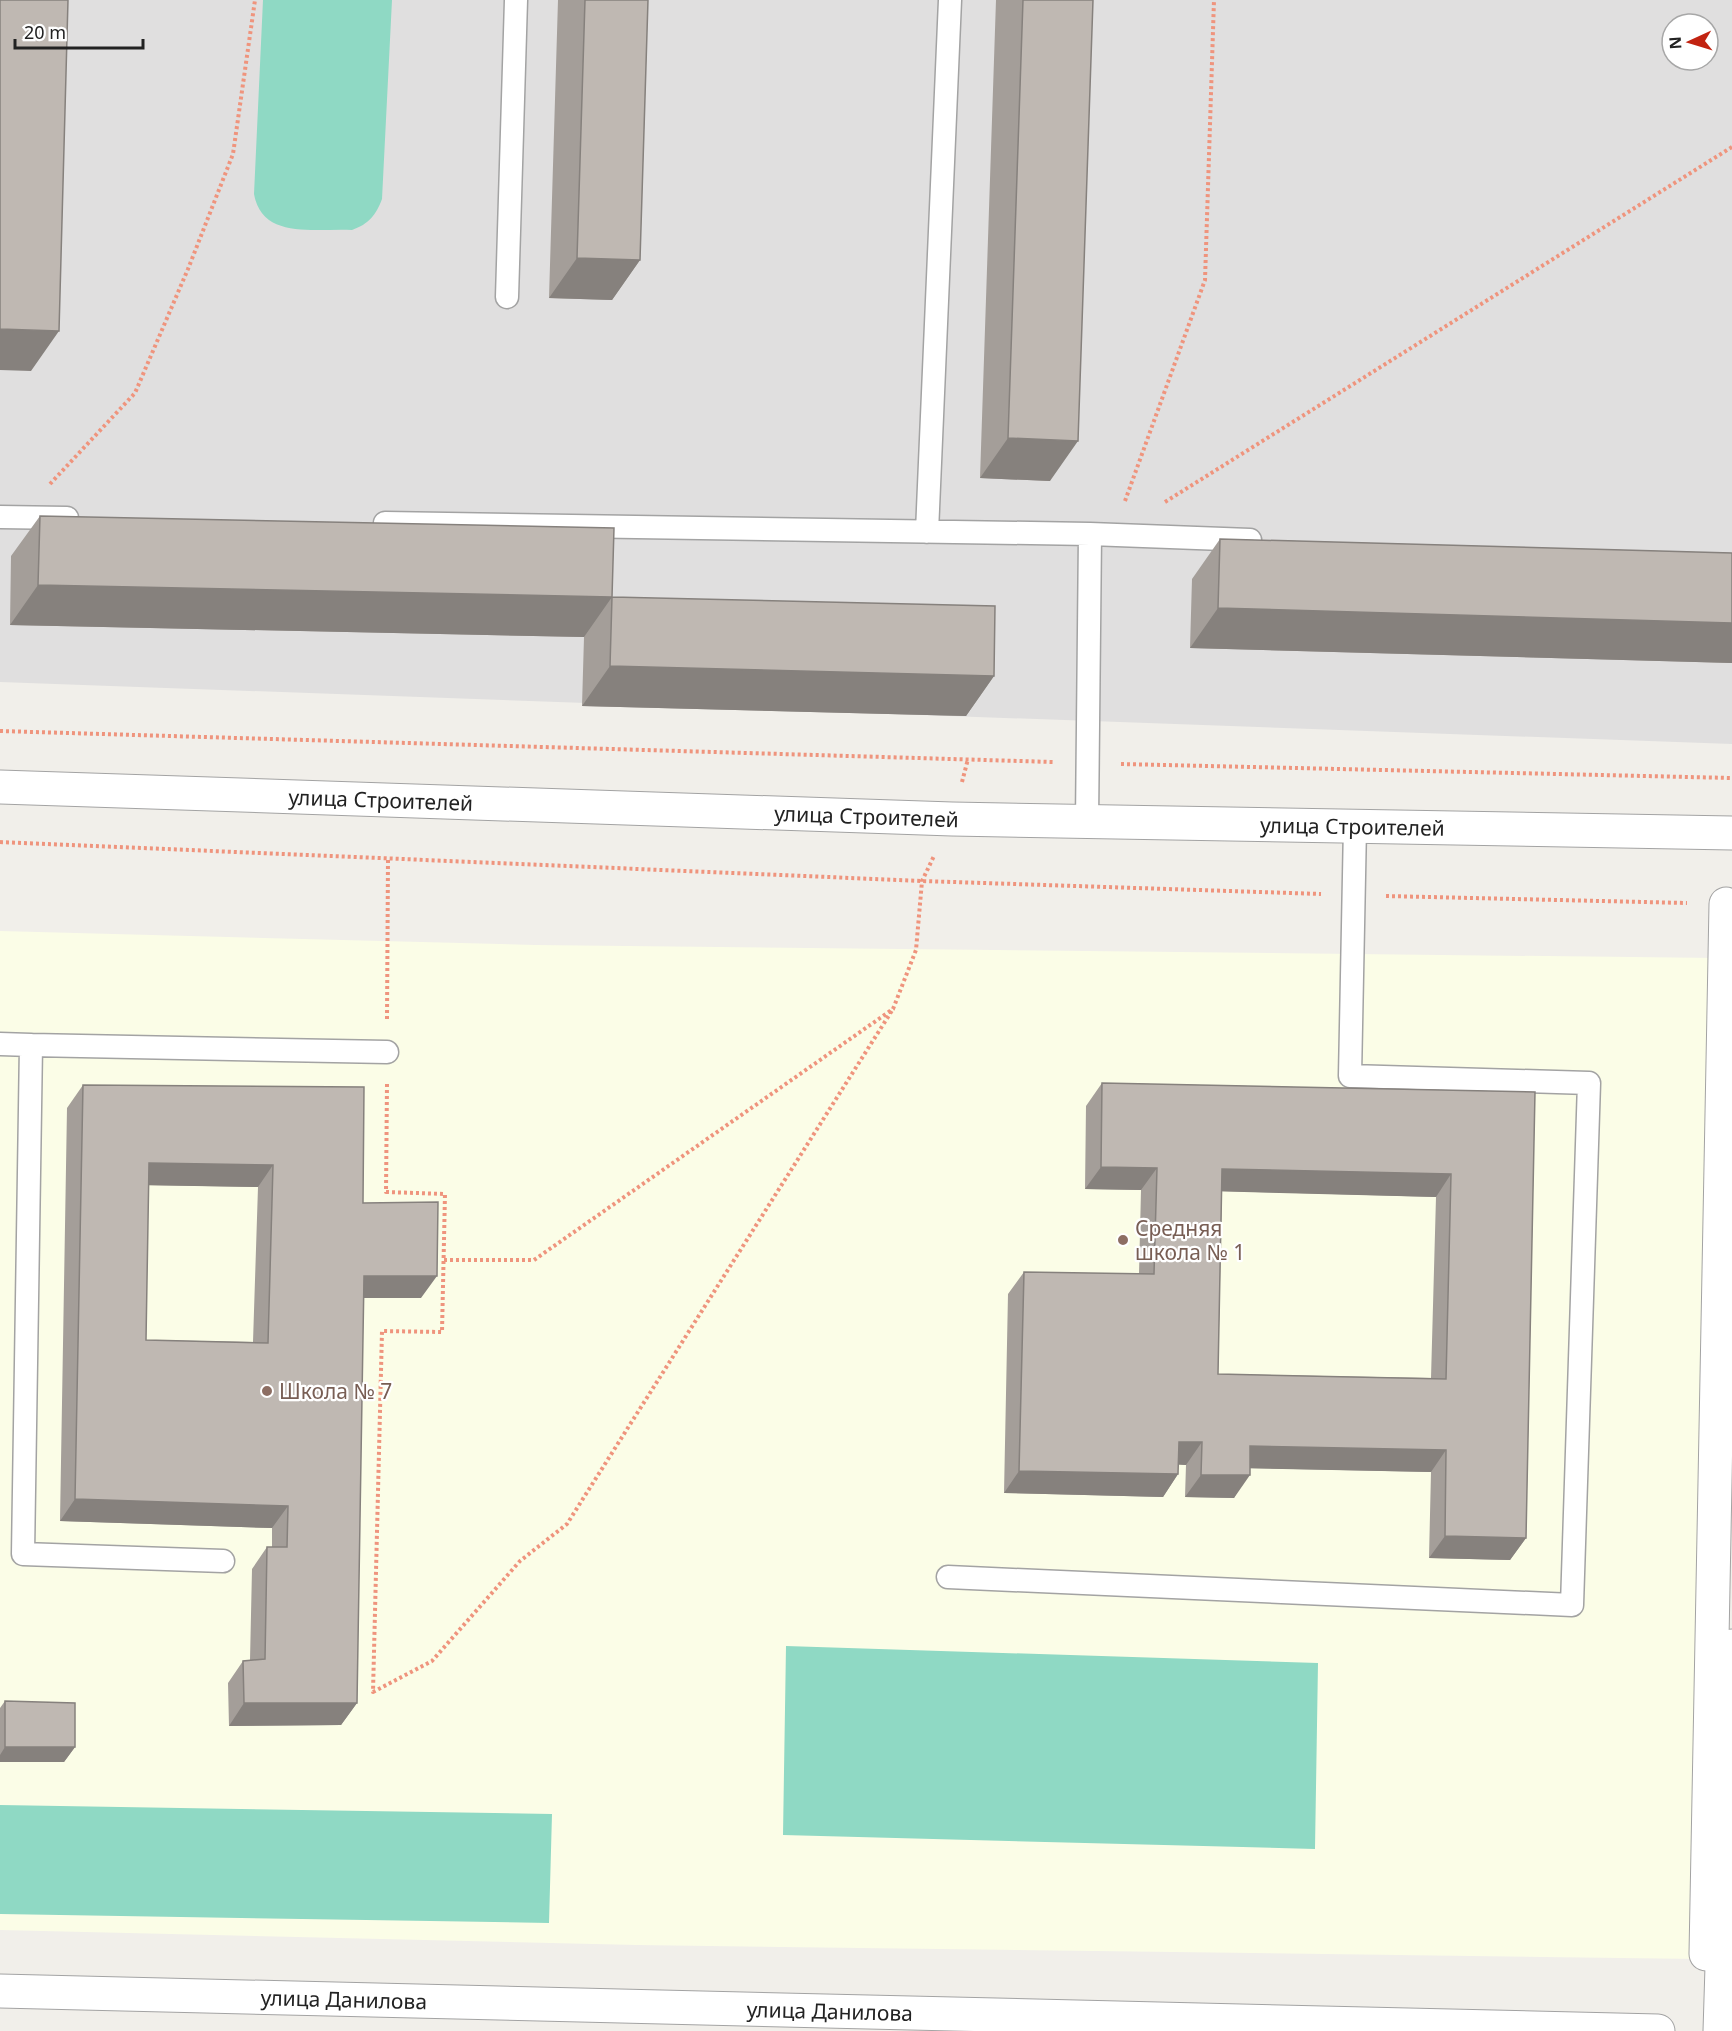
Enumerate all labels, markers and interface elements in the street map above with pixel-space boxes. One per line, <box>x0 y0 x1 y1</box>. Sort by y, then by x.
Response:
scale bar <box>15 12 142 50</box>
north arrow <box>1660 12 1720 72</box>
text: 20 m <box>24 20 66 44</box>
text: N <box>1664 36 1686 50</box>
street label: улица Строителей <box>288 783 474 817</box>
street label: улица Строителей <box>774 799 959 833</box>
street label: улица Строителей <box>1260 811 1445 842</box>
place label: Средняя школа № 1 <box>1135 1214 1245 1266</box>
marker: Средняя школа № 1 <box>1116 1233 1130 1247</box>
place label: Школа № 7 <box>279 1377 392 1405</box>
marker: Школа № 7 <box>260 1384 274 1398</box>
street label: улица Данилова <box>260 1983 427 2015</box>
street label: улица Данилова <box>746 1995 913 2027</box>

